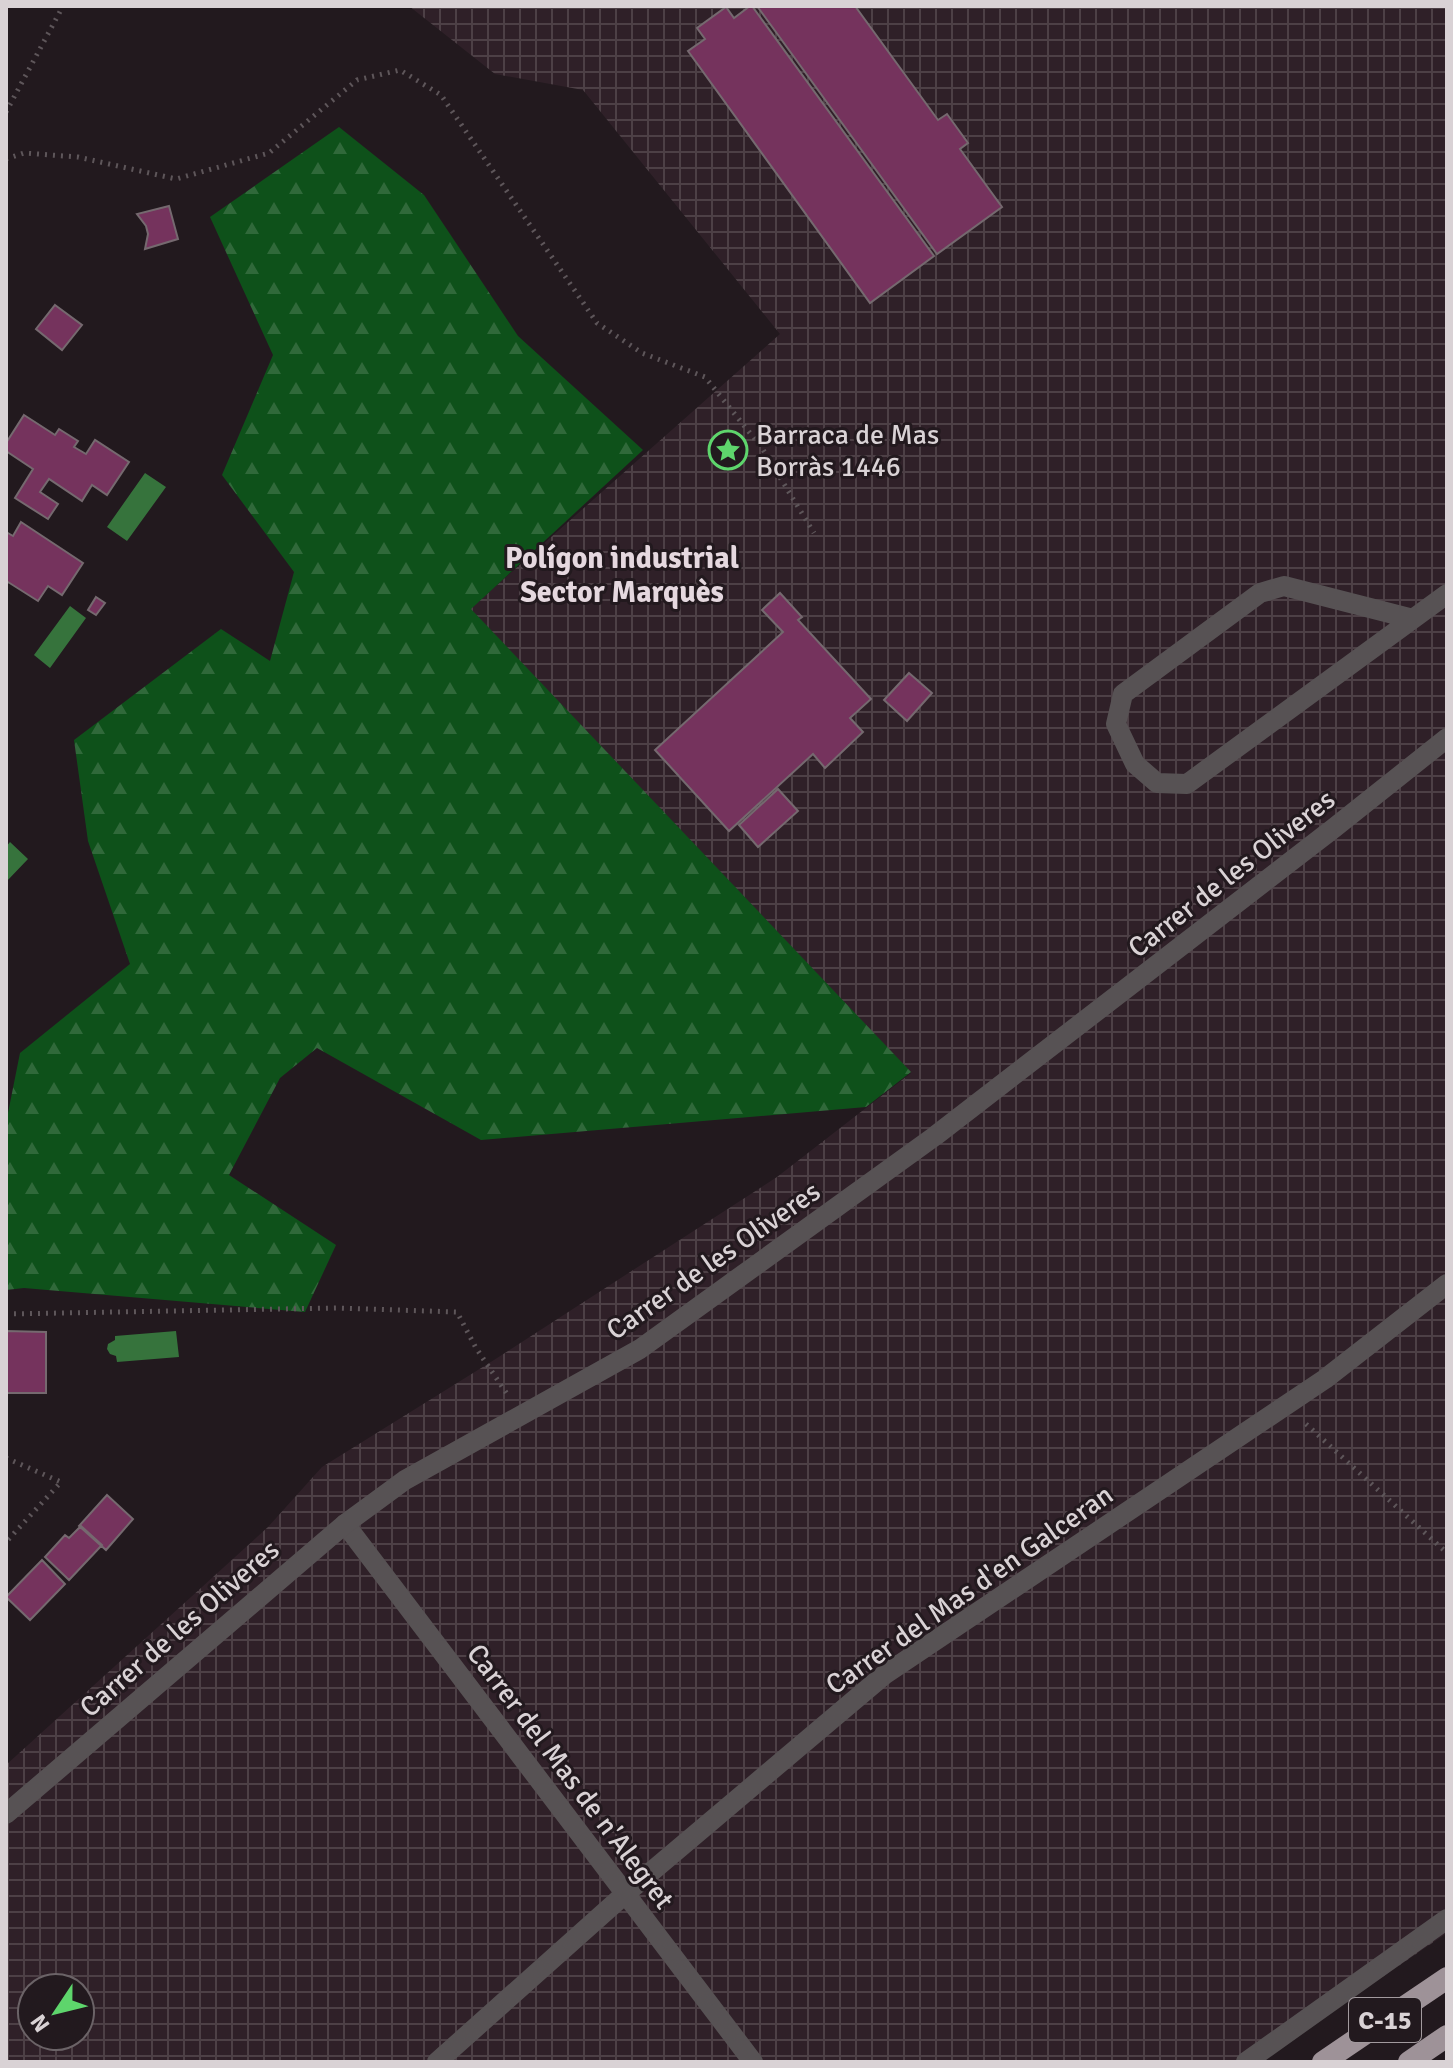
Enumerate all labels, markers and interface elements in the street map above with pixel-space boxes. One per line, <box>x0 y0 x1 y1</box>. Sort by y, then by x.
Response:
place label: Barraca de Mas Borràs 1446 <box>756 418 939 484</box>
place icon: Barraca de Mas Borràs 1446 <box>707 429 749 471</box>
district label: Polígon industrial Sector Marquès <box>505 540 739 611</box>
street label: Carrer de les Oliveres <box>1121 782 1342 965</box>
street label: Carrer de les Oliveres <box>600 1174 827 1347</box>
street label: Carrer del Mas d'en Galceran <box>819 1478 1120 1702</box>
street label: Carrer de les Oliveres <box>73 1533 286 1725</box>
street label: Carrer del Mas de n'Alegret <box>459 1637 681 1916</box>
north arrow <box>16 1972 96 2052</box>
road number: C-15 <box>1349 1998 1421 2042</box>
text: N <box>25 2009 55 2037</box>

